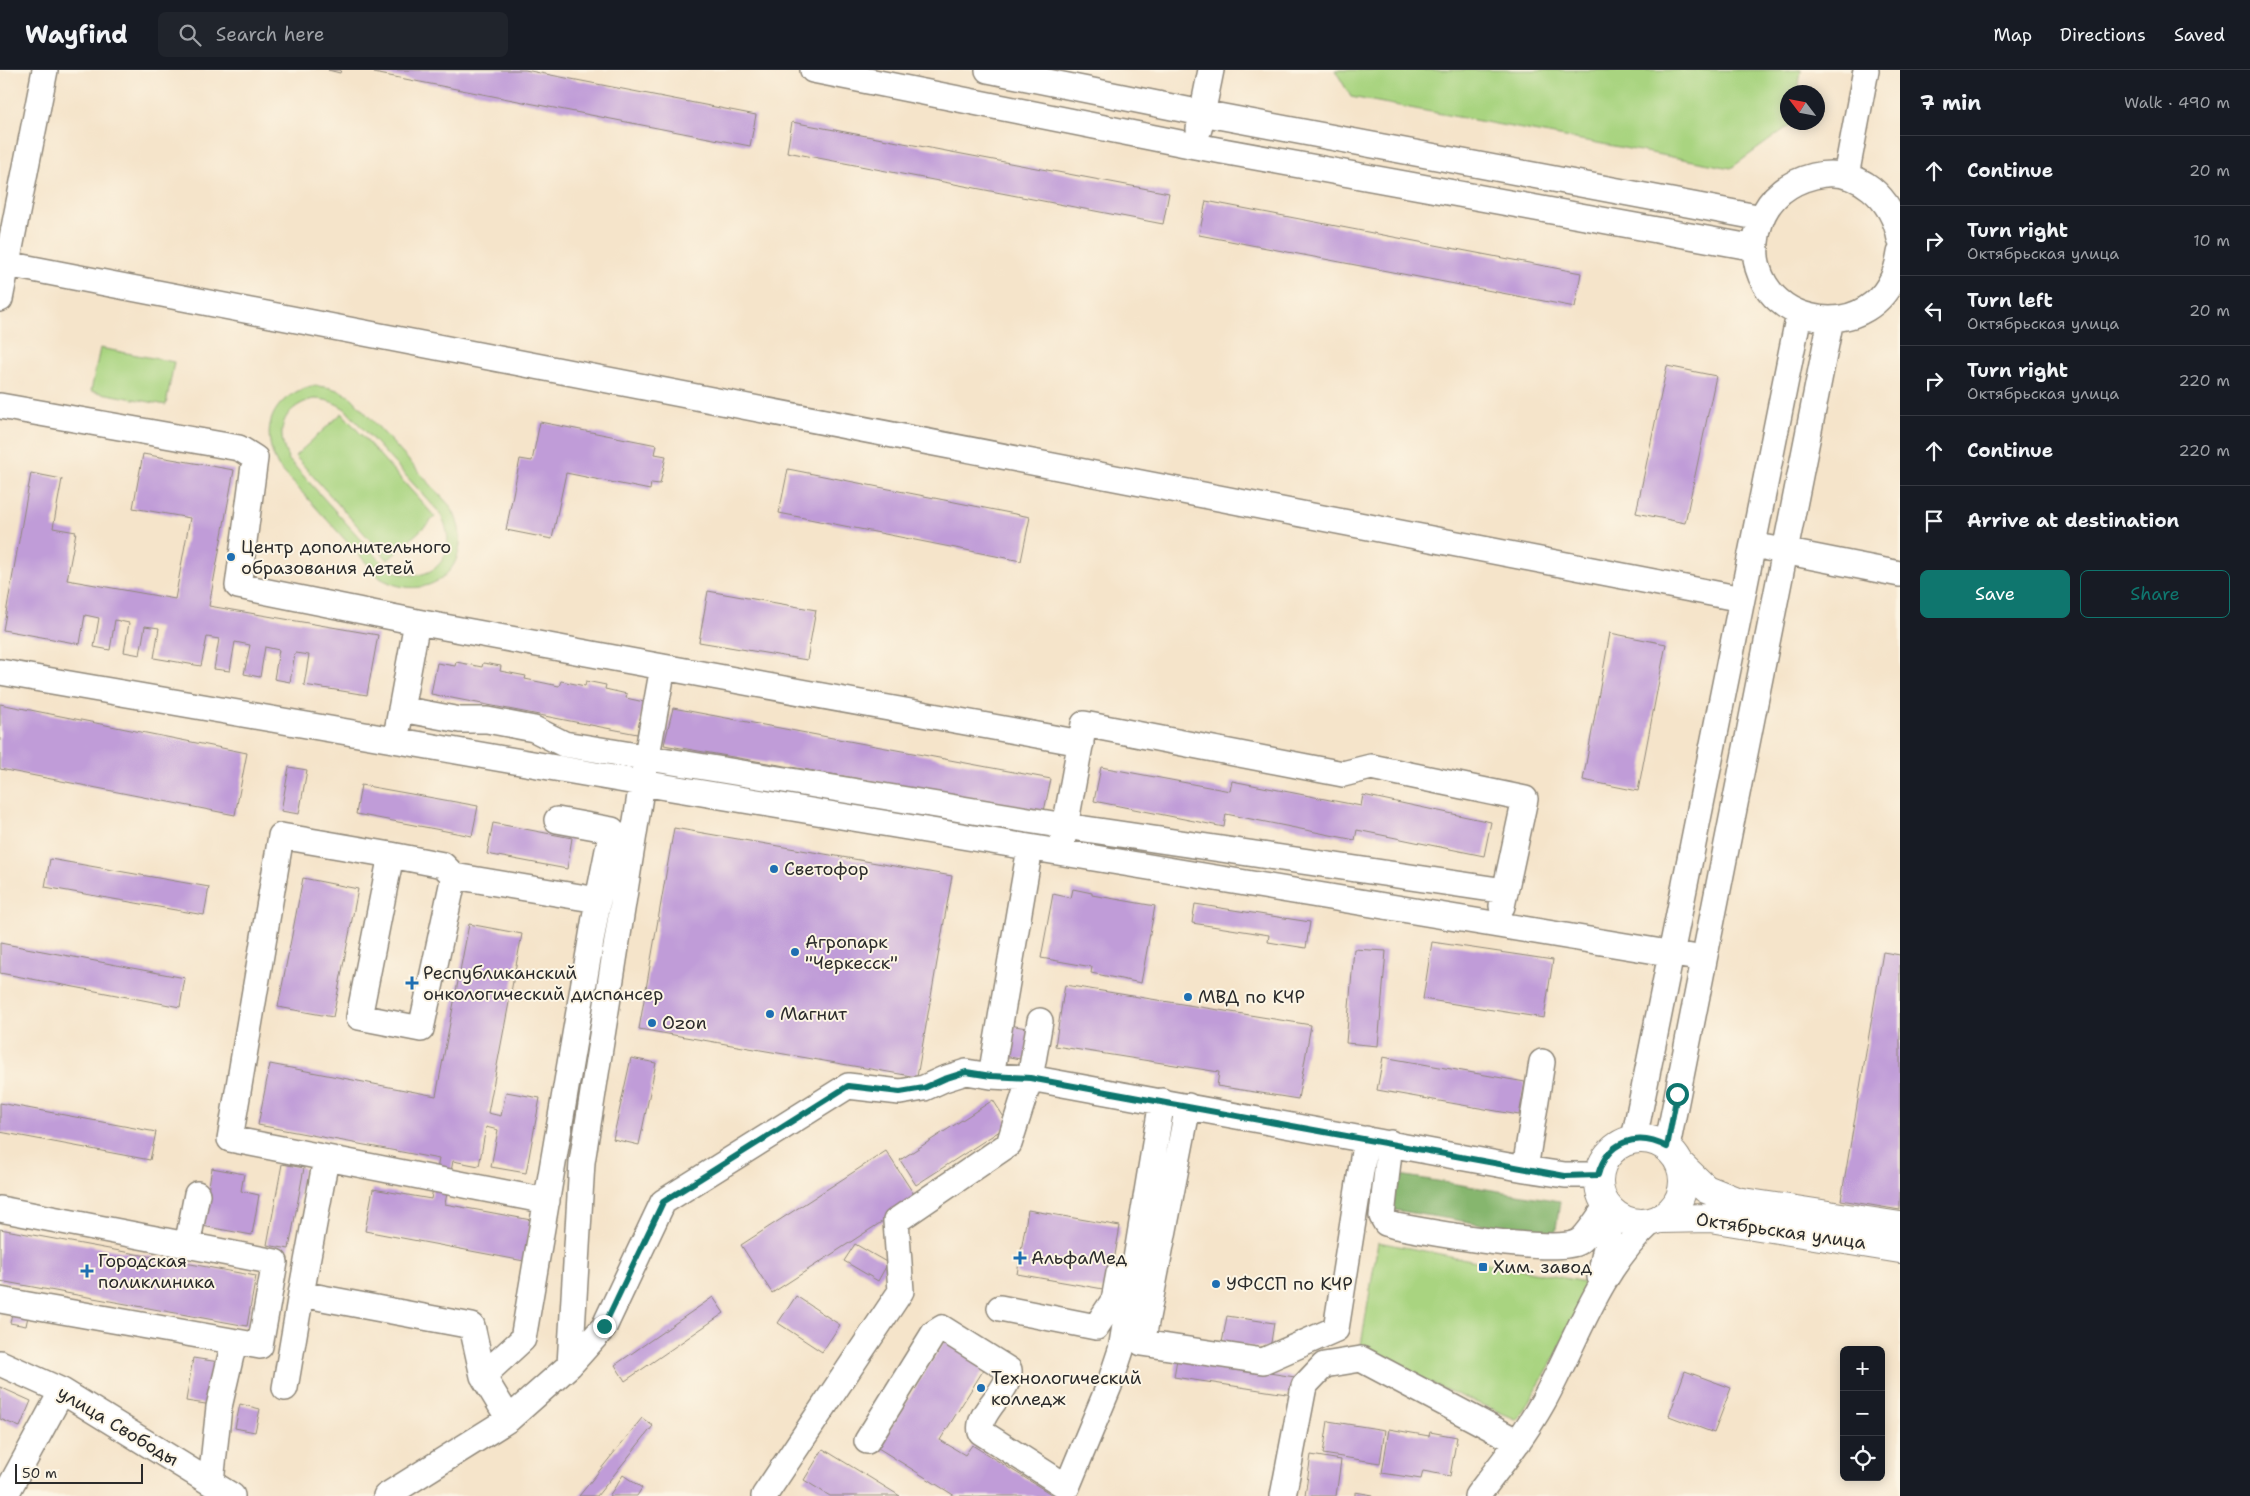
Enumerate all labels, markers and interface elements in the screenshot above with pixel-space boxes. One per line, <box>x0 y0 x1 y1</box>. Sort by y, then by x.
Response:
search box <box>158 12 508 57</box>
text: Wayfind <box>25 19 128 51</box>
icon: search <box>176 21 204 49</box>
text: Search here <box>216 22 324 47</box>
text: Map <box>1994 23 2032 47</box>
text: Directions <box>2060 23 2146 47</box>
text: Saved <box>2174 23 2225 47</box>
north arrow <box>1780 85 1825 130</box>
text: 7 min <box>1920 89 1981 117</box>
text: Walk · 490 m <box>2124 92 2230 113</box>
icon: ahead <box>1920 157 1948 185</box>
text: Continue <box>1967 158 2053 183</box>
text: 20 m <box>2189 160 2230 181</box>
text: Turn right <box>1967 218 2068 243</box>
icon: right <box>1920 227 1948 255</box>
text: 10 m <box>2193 230 2230 251</box>
text: Октябрьская улица <box>1967 243 2119 264</box>
text: Turn left <box>1967 288 2053 313</box>
icon: left <box>1920 297 1948 325</box>
text: 20 m <box>2189 300 2230 321</box>
text: Октябрьская улица <box>1967 313 2119 334</box>
text: Turn right <box>1967 358 2068 383</box>
icon: right <box>1920 367 1948 395</box>
text: 220 m <box>2178 370 2230 391</box>
text: Октябрьская улица <box>1967 383 2119 404</box>
icon: ahead <box>1920 437 1948 465</box>
text: Continue <box>1967 438 2053 463</box>
text: 220 m <box>2178 440 2230 461</box>
icon: arrive <box>1920 507 1948 535</box>
text: Arrive at destination <box>1967 508 2179 533</box>
place label: Центр дополнительного образования детей <box>241 535 451 580</box>
marker: Центр дополнительного образования детей <box>225 551 237 563</box>
button: Save <box>1920 570 2070 618</box>
button: Share <box>2080 570 2230 618</box>
place label: Светофор <box>784 857 869 881</box>
marker: Светофор <box>768 863 780 875</box>
place label: Агропарк "Черкесск" <box>805 930 898 975</box>
marker: Агропарк "Черкесск" <box>789 946 801 958</box>
place label: Республиканский онкологический диспансер <box>423 961 663 1006</box>
marker: Республиканский онкологический диспансер <box>405 976 419 990</box>
place label: МВД по КЧР <box>1198 985 1305 1009</box>
marker: МВД по КЧР <box>1182 991 1194 1003</box>
place label: Магнит <box>780 1002 848 1026</box>
marker: Магнит <box>764 1008 776 1020</box>
place label: Ozon <box>662 1011 707 1035</box>
marker: Ozon <box>646 1017 658 1029</box>
route start <box>1666 1083 1689 1106</box>
street label: Октябрьская улица <box>1695 1207 1867 1255</box>
place label: АльфаМед <box>1031 1246 1128 1270</box>
place label: Городская поликлиника <box>98 1249 215 1294</box>
marker: АльфаМед <box>1013 1251 1027 1265</box>
place label: Хим. завод <box>1493 1255 1593 1279</box>
marker: Хим. завод <box>1477 1261 1489 1273</box>
marker: Городская поликлиника <box>80 1264 94 1278</box>
place label: УФССП по КЧР <box>1226 1272 1353 1296</box>
marker: УФССП по КЧР <box>1210 1278 1222 1290</box>
route end <box>593 1315 616 1338</box>
map controls <box>1840 1346 1885 1481</box>
button: + <box>1840 1346 1885 1391</box>
place label: Технологический колледж <box>991 1366 1142 1411</box>
street label: улица Свободы <box>53 1380 183 1472</box>
marker: Технологический колледж <box>975 1382 987 1394</box>
button: − <box>1840 1391 1885 1436</box>
button: locate <box>1840 1436 1885 1481</box>
scale bar <box>15 1461 142 1484</box>
text: 50 m <box>22 1464 57 1482</box>

